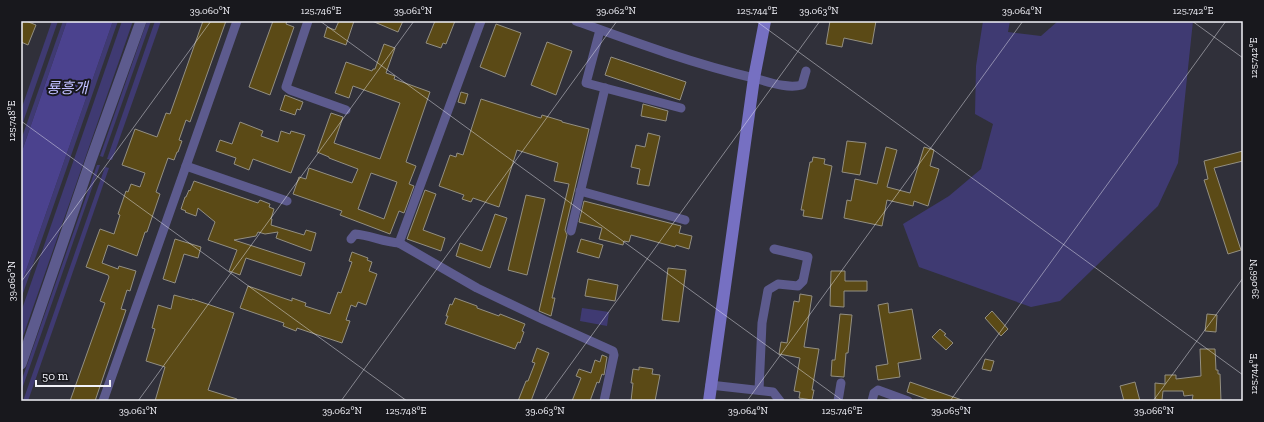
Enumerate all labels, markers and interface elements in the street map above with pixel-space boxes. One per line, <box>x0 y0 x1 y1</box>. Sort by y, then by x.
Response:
text: 39.060°N <box>190 5 231 17</box>
text: 125.746°E <box>301 5 341 17</box>
text: 39.061°N <box>394 5 433 17</box>
text: 39.062°N <box>596 5 636 17</box>
text: 125.744°E <box>737 5 777 17</box>
text: 39.063°N <box>799 5 839 17</box>
text: 39.064°N <box>1002 5 1042 17</box>
text: 125.742°E <box>1173 5 1213 17</box>
text: 125.742°E <box>1248 38 1260 78</box>
water label: 룡흥개 <box>46 79 90 97</box>
text: 125.748°E <box>6 100 18 141</box>
text: 39.066°N <box>1248 258 1260 299</box>
text: 39.060°N <box>6 260 18 301</box>
text: 125.744°E <box>1248 354 1260 394</box>
scale bar <box>36 362 110 388</box>
text: 50 m <box>42 369 69 383</box>
text: 39.061°N <box>119 405 158 417</box>
text: 39.062°N <box>322 405 362 417</box>
text: 125.748°E <box>386 405 427 417</box>
text: 39.063°N <box>525 405 565 417</box>
text: 39.064°N <box>728 405 768 417</box>
text: 125.746°E <box>822 405 862 417</box>
text: 39.065°N <box>931 405 971 417</box>
text: 39.066°N <box>1134 405 1175 417</box>

